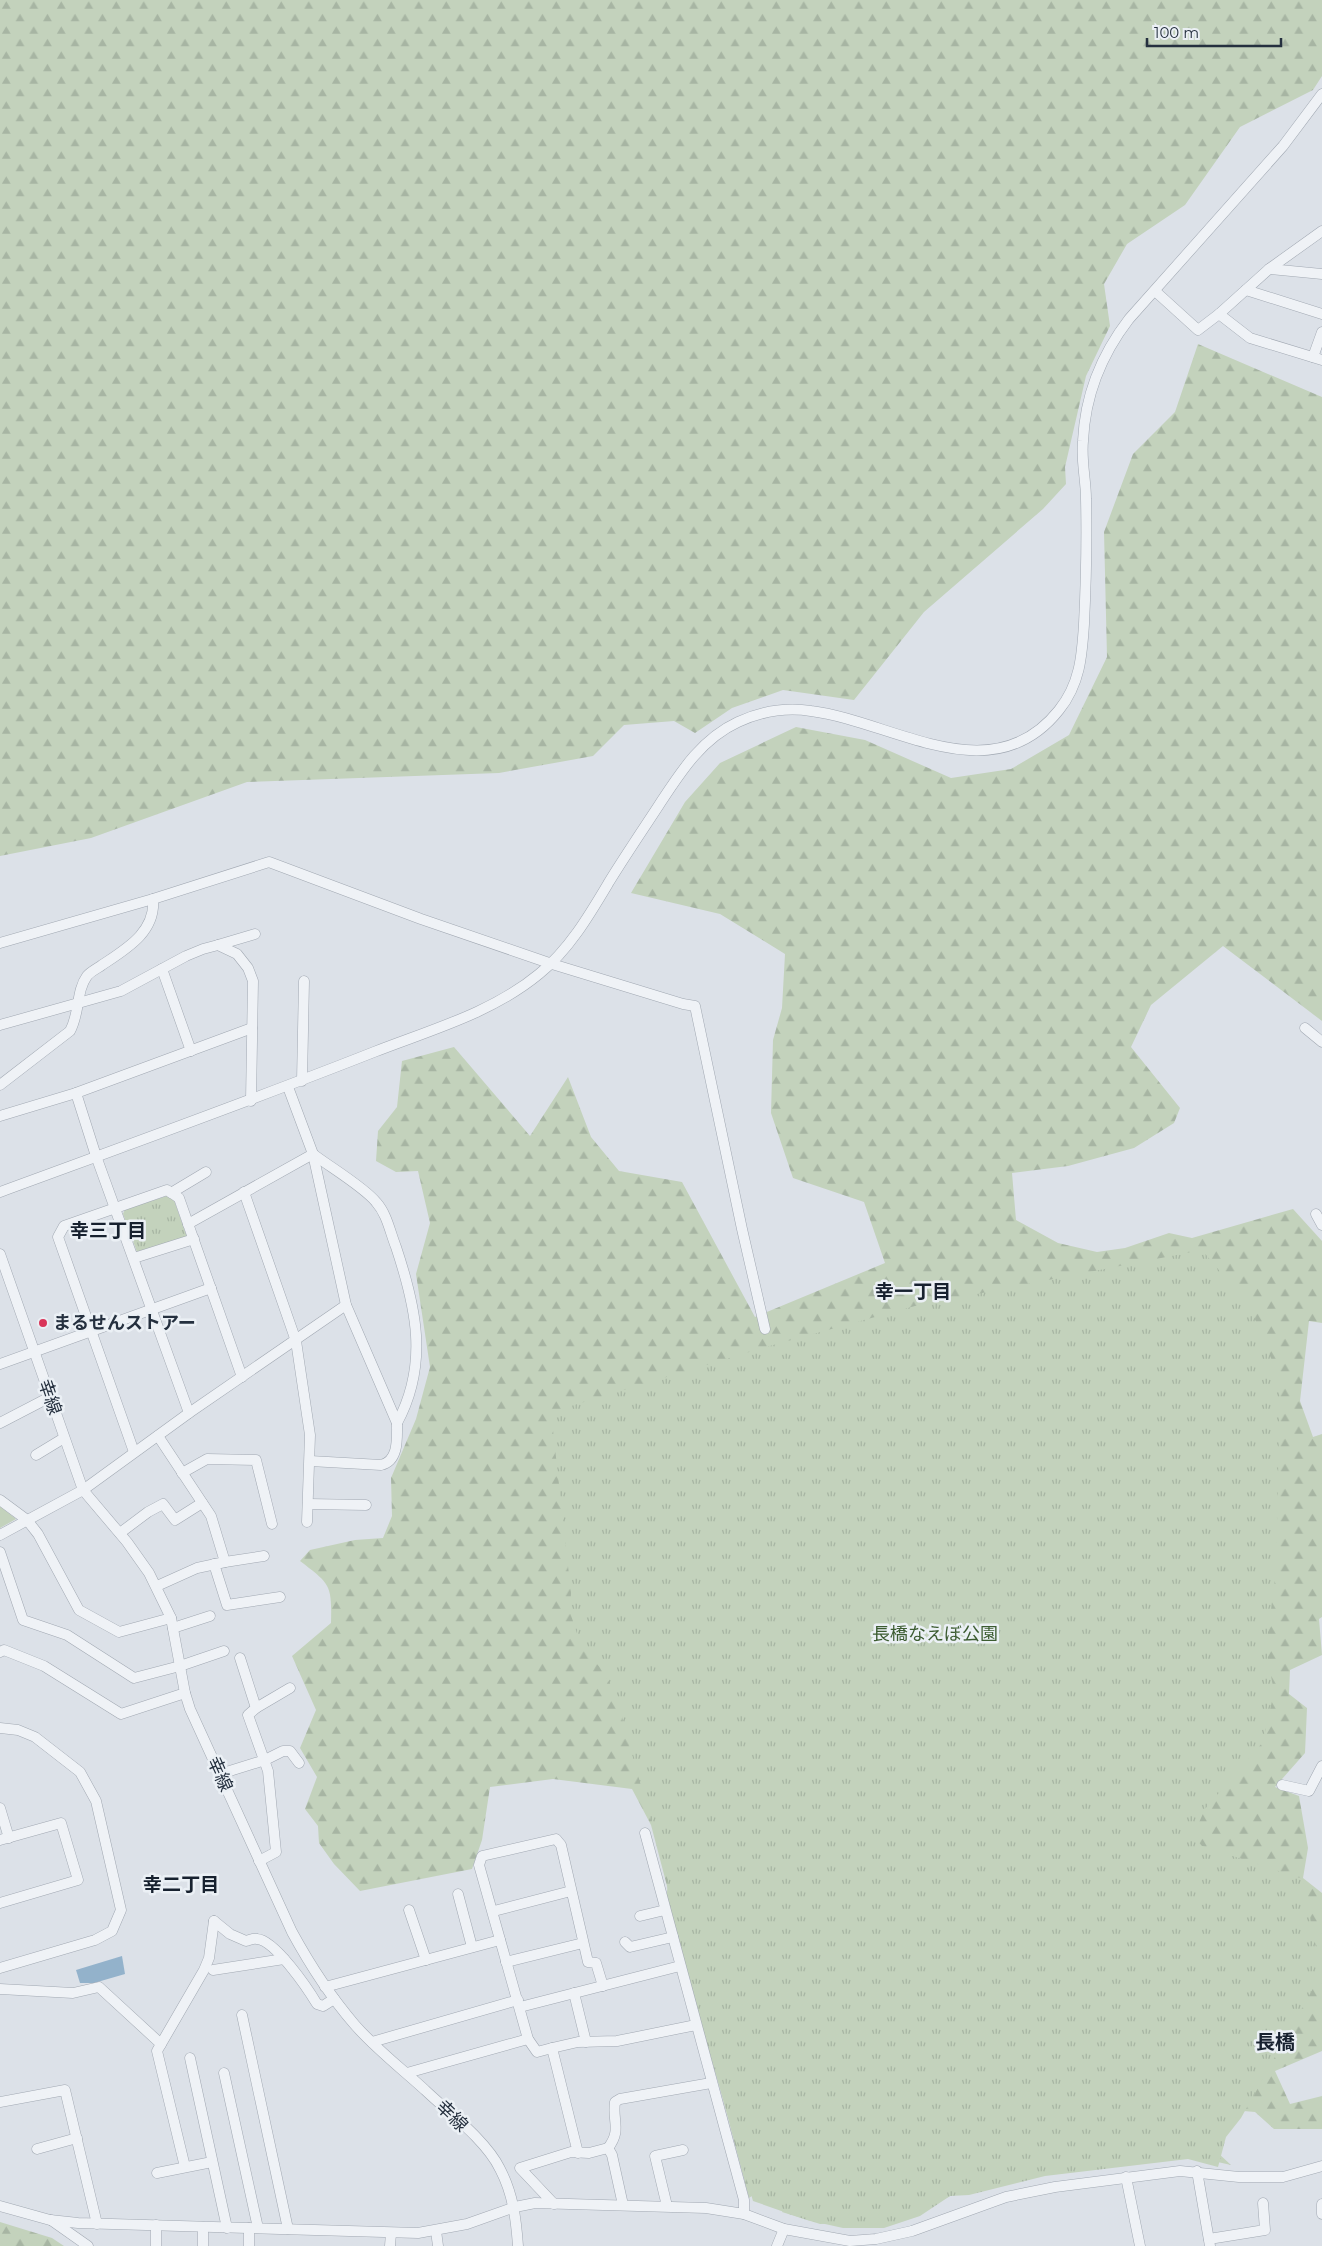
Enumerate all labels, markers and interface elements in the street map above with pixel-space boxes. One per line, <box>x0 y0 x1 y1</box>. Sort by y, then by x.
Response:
scale bar <box>1147 15 1281 47</box>
text: 100 m <box>1154 23 1199 42</box>
district label: 幸三丁目 <box>70 1219 146 1242</box>
district label: 幸一丁目 <box>875 1280 951 1303</box>
place label: まるせんストアー <box>53 1312 196 1334</box>
marker: まるせんストアー <box>37 1317 49 1329</box>
street label: 幸線 <box>34 1376 66 1418</box>
park label: 長橋なえぼ公園 <box>872 1623 998 1645</box>
street label: 幸線 <box>203 1753 237 1795</box>
district label: 幸二丁目 <box>143 1873 219 1896</box>
district label: 長橋 <box>1255 2030 1295 2054</box>
street label: 幸線 <box>431 2096 473 2136</box>

